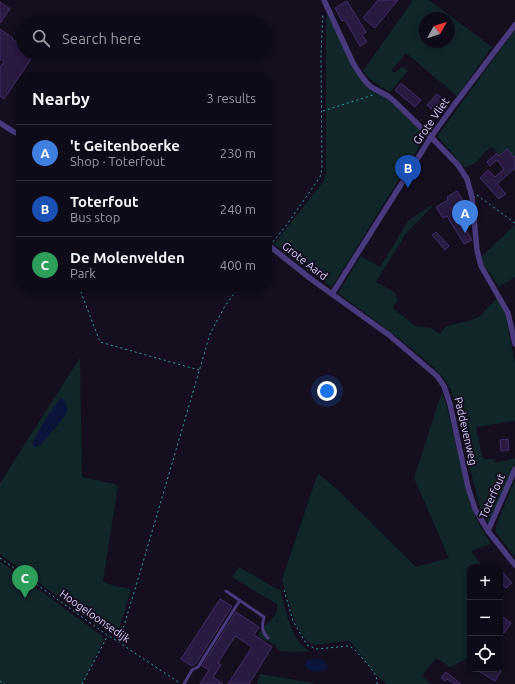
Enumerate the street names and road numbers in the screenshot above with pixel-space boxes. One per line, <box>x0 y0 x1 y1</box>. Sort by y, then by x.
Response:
street label: Grote Vliet <box>411 95 452 146</box>
street label: Grote Aard <box>280 240 330 282</box>
street label: Paddevenweg <box>452 396 480 466</box>
street label: Toterfout <box>477 471 507 520</box>
street label: Hoogeloonsedijk <box>57 587 133 645</box>

